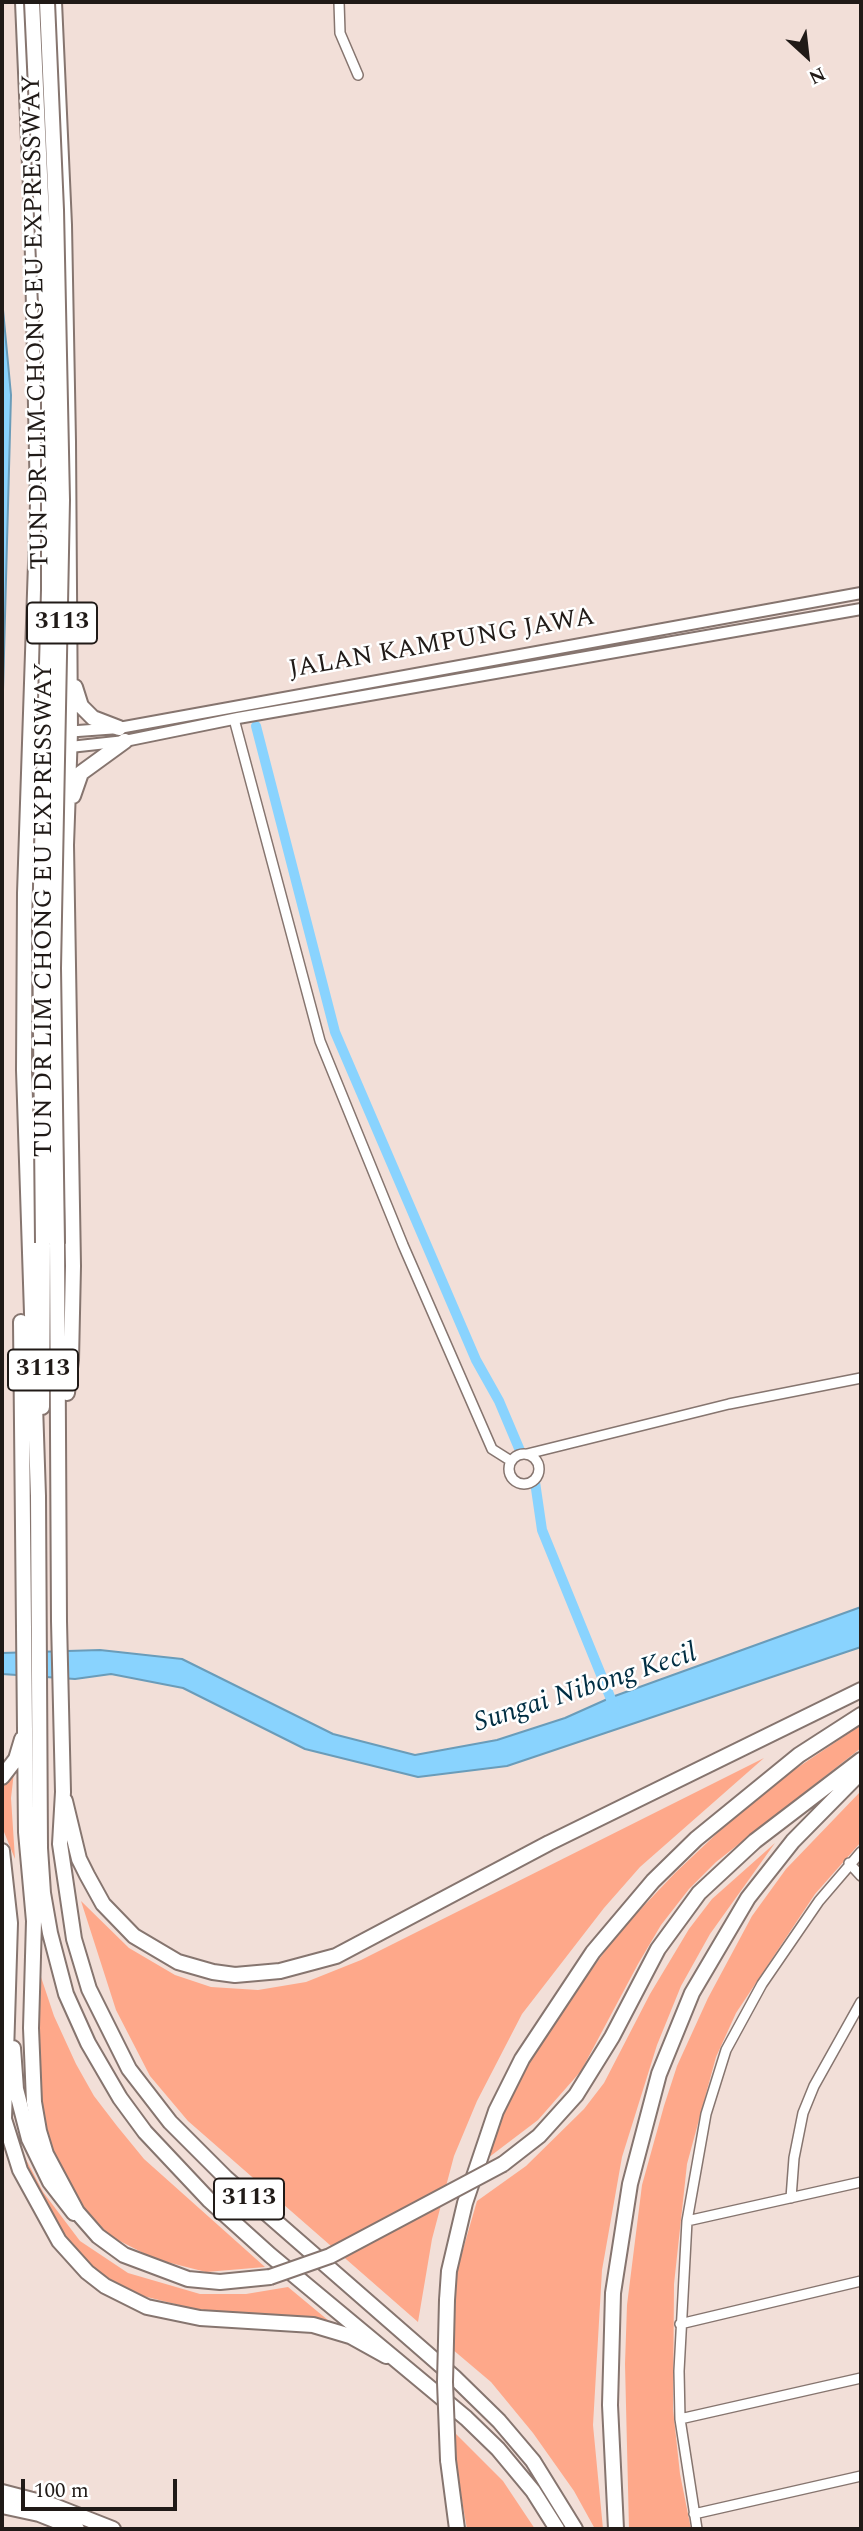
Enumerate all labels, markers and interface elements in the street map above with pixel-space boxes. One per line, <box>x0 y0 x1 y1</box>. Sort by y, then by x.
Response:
north arrow <box>772 21 842 91</box>
text: N <box>803 59 830 92</box>
street label: TUN DR LIM CHONG EU EXPRESSWAY <box>18 74 58 570</box>
road number: 3113 <box>27 602 97 644</box>
street label: JALAN KAMPUNG JAWA <box>287 603 597 687</box>
street label: TUN DR LIM CHONG EU EXPRESSWAY <box>30 662 62 1158</box>
road number: 3113 <box>8 1350 78 1390</box>
water label: Sungai Nibong Kecil <box>470 1638 702 1742</box>
road number: 3113 <box>214 2178 284 2220</box>
scale bar <box>24 2464 180 2508</box>
text: 100 m <box>34 2475 89 2507</box>

